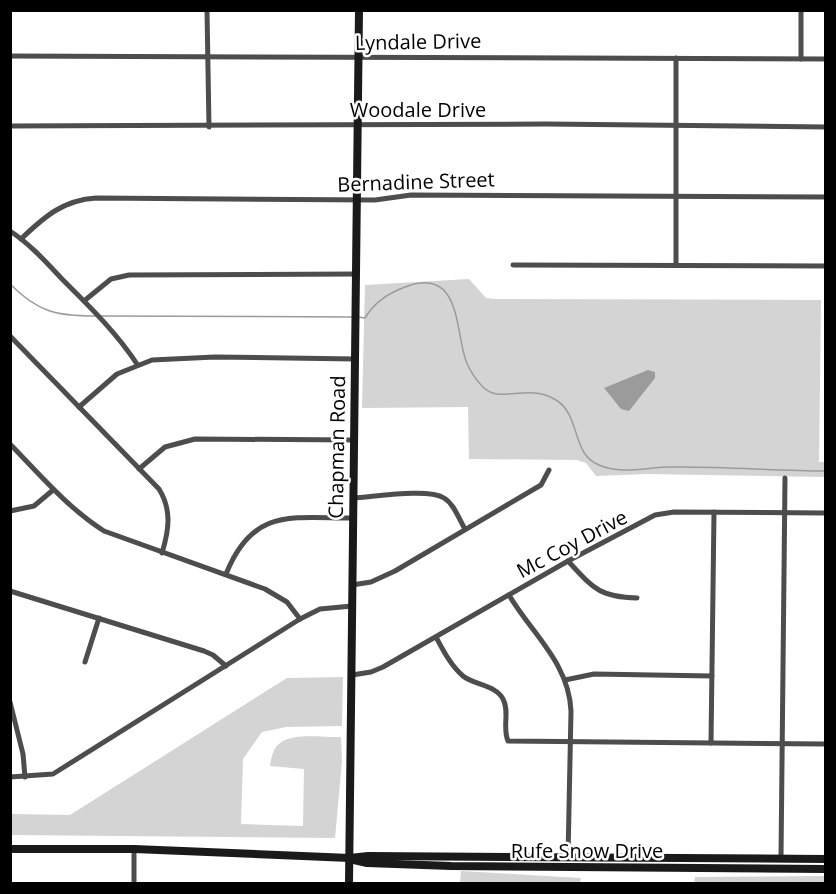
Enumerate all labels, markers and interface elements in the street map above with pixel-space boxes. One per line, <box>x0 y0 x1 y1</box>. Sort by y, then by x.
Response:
street label: Lyndale Drive <box>355 27 481 56</box>
street label: Woodale Drive <box>350 96 486 123</box>
street label: Bernadine Street <box>337 165 495 198</box>
street label: Chapman Road <box>322 375 351 519</box>
street label: Mc Coy Drive <box>512 503 632 584</box>
street label: Rufe Snow Drive <box>511 837 663 864</box>

